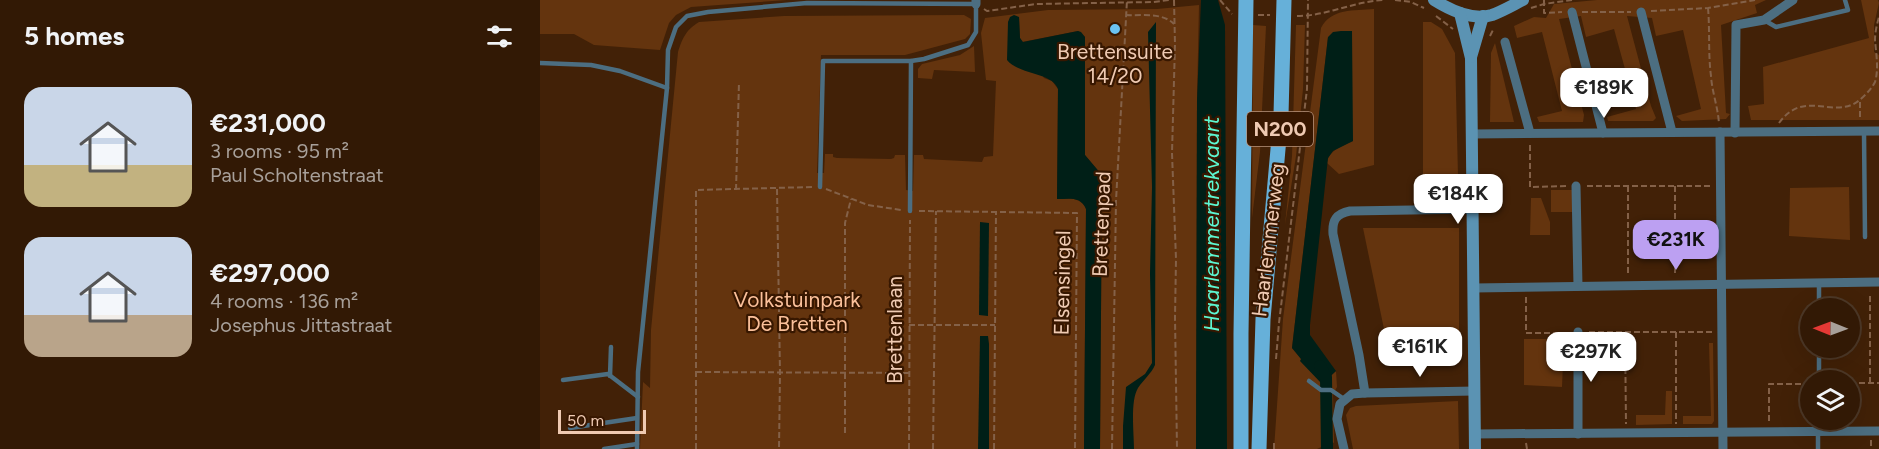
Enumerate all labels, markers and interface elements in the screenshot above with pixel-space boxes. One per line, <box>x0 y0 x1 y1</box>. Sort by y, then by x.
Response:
text: 5 homes <box>24 20 124 52</box>
icon: filters <box>483 20 516 53</box>
marker: Brettensuite 14/20 <box>1108 22 1122 36</box>
place label: Brettensuite 14/20 <box>1057 39 1173 88</box>
pin: €189K <box>1562 68 1646 119</box>
text: €189K <box>1574 75 1634 99</box>
text: €231,000 <box>210 107 326 139</box>
icon: home <box>72 111 144 183</box>
road number: N200 <box>1247 112 1313 146</box>
water label: Haarlemmertrekvaart <box>1198 116 1225 332</box>
text: 3 rooms · 95 m² <box>210 139 349 163</box>
street label: Haarlemmerweg <box>1246 162 1290 318</box>
text: Paul Scholtenstraat <box>210 163 384 187</box>
street label: Brettenpad <box>1087 171 1115 277</box>
pin: €184K <box>1416 174 1500 225</box>
text: €184K <box>1428 181 1488 205</box>
pin: €231K <box>1634 220 1718 271</box>
text: €231K <box>1647 227 1705 251</box>
street label: Elsensingel <box>1049 230 1075 336</box>
text: €297,000 <box>210 257 330 289</box>
icon: home <box>72 261 144 333</box>
street label: Brettenlaan <box>882 276 907 384</box>
park label: Volkstuinpark De Bretten <box>733 287 861 336</box>
text: 4 rooms · 136 m² <box>210 289 358 313</box>
north arrow <box>1800 298 1860 358</box>
map controls <box>1800 298 1860 430</box>
text: Josephus Jittastraat <box>210 313 392 337</box>
pin: €161K <box>1378 327 1462 378</box>
pin: €297K <box>1549 332 1633 383</box>
text: €161K <box>1392 334 1448 358</box>
text: €297K <box>1560 339 1622 363</box>
button: layers <box>1800 370 1860 430</box>
scale bar <box>558 407 646 434</box>
text: 50 m <box>567 411 604 430</box>

